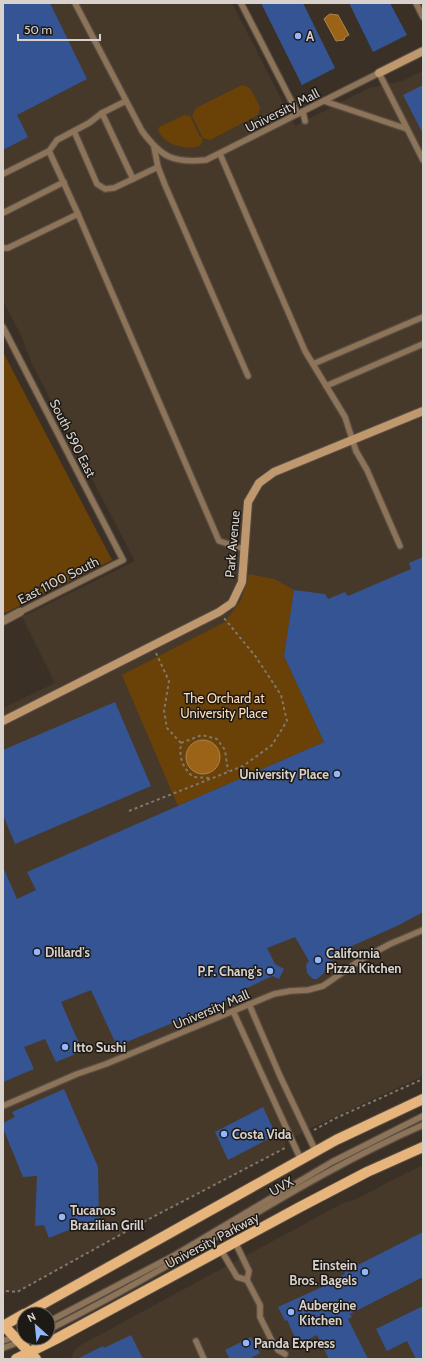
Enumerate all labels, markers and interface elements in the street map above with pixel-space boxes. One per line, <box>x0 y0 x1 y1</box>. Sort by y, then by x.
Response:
scale bar <box>18 16 100 42</box>
text: 50 m <box>24 22 52 37</box>
place label: A <box>306 28 315 44</box>
marker: A <box>293 31 303 41</box>
street label: University Mall <box>242 84 322 136</box>
street label: South 590 East <box>46 396 100 480</box>
street label: Park Avenue <box>221 509 243 578</box>
street label: East 1100 South <box>15 553 101 607</box>
park label: The Orchard at University Place <box>180 690 268 721</box>
place label: University Place <box>239 766 329 782</box>
marker: University Place <box>332 769 342 779</box>
place label: Dillard's <box>45 944 91 960</box>
place label: California Pizza Kitchen <box>326 945 402 976</box>
marker: Dillard's <box>32 947 42 957</box>
marker: California Pizza Kitchen <box>313 955 323 965</box>
place label: P.F. Chang's <box>198 963 262 979</box>
marker: P.F. Chang's <box>265 966 275 976</box>
street label: University Mall <box>171 986 251 1032</box>
place label: Itto Sushi <box>73 1039 126 1055</box>
marker: Itto Sushi <box>60 1042 70 1052</box>
place label: Costa Vida <box>232 1126 292 1142</box>
marker: Costa Vida <box>219 1129 229 1139</box>
street label: UVX <box>266 1173 296 1199</box>
place label: Tucanos Brazilian Grill <box>70 1202 144 1233</box>
street label: University Parkway <box>162 1208 262 1271</box>
marker: Tucanos Brazilian Grill <box>57 1212 67 1222</box>
place label: Einstein Bros. Bagels <box>289 1257 357 1288</box>
marker: Einstein Bros. Bagels <box>360 1267 370 1277</box>
place label: Aubergine Kitchen <box>299 1297 357 1328</box>
north arrow <box>16 1306 56 1346</box>
marker: Aubergine Kitchen <box>286 1307 296 1317</box>
text: N <box>25 1309 38 1325</box>
place label: Panda Express <box>254 1335 336 1351</box>
marker: Panda Express <box>241 1338 251 1348</box>

